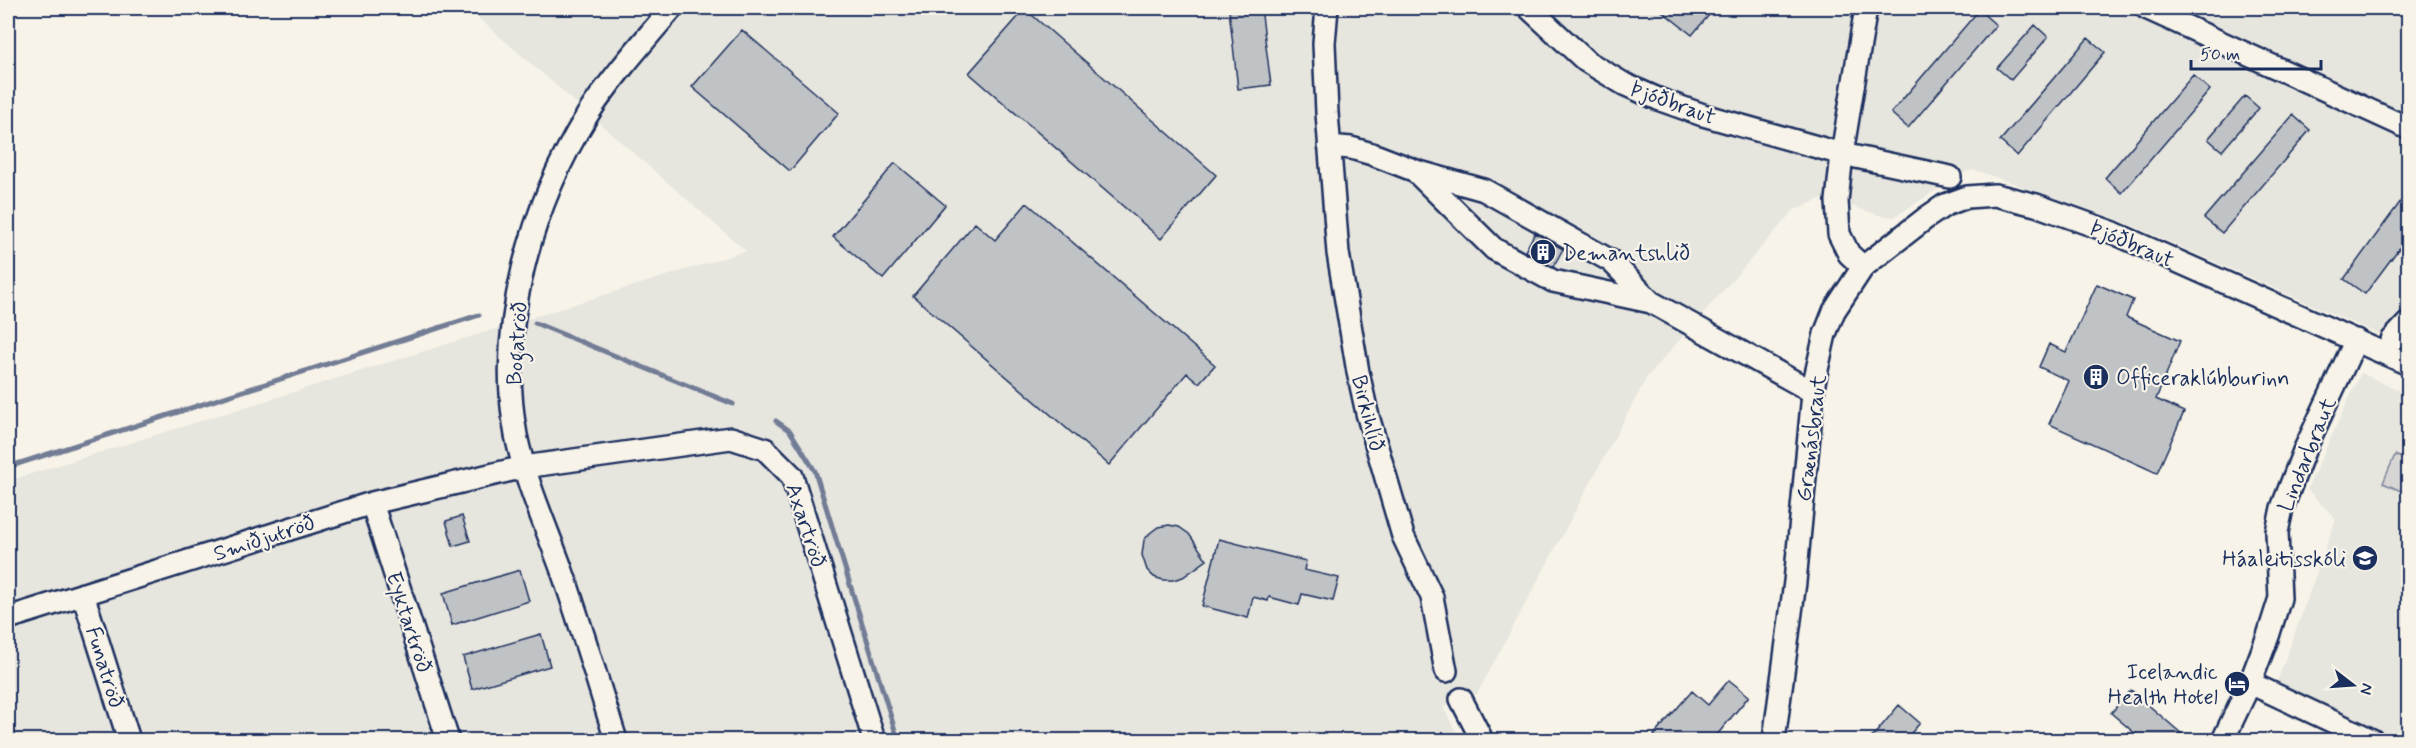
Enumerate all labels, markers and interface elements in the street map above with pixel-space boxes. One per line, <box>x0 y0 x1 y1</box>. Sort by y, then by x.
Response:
scale bar <box>2191 33 2322 71</box>
text: 50 m <box>2200 43 2240 67</box>
street label: Þjóðbraut <box>1627 76 1719 132</box>
street label: Þjóðbraut <box>2086 215 2178 275</box>
building icon: Demantshlið <box>1528 237 1558 267</box>
place label: Demantshlið <box>1562 240 1691 268</box>
street label: Bogatröð <box>501 300 538 386</box>
building icon: Officeraklúbburinn <box>2081 362 2111 392</box>
place label: Officeraklúbburinn <box>2116 365 2290 393</box>
street label: Birkihlíð <box>1344 372 1390 455</box>
street label: Grænásbraut <box>1790 373 1834 503</box>
street label: Lindarbraut <box>2272 393 2344 516</box>
street label: Axartröð <box>778 480 832 571</box>
street label: Smiðjutröð <box>210 509 319 569</box>
school or university icon: Háaleitisskóli <box>2350 543 2380 573</box>
place label: Háaleitisskóli <box>2222 546 2346 574</box>
street label: Eyktartröð <box>379 568 438 677</box>
street label: Funatröð <box>78 623 130 712</box>
north arrow <box>2323 655 2383 715</box>
place label: Icelandic Health Hotel <box>2108 659 2218 712</box>
hotel icon: Icelandic Health Hotel <box>2222 669 2252 699</box>
text: N <box>2354 681 2378 697</box>

